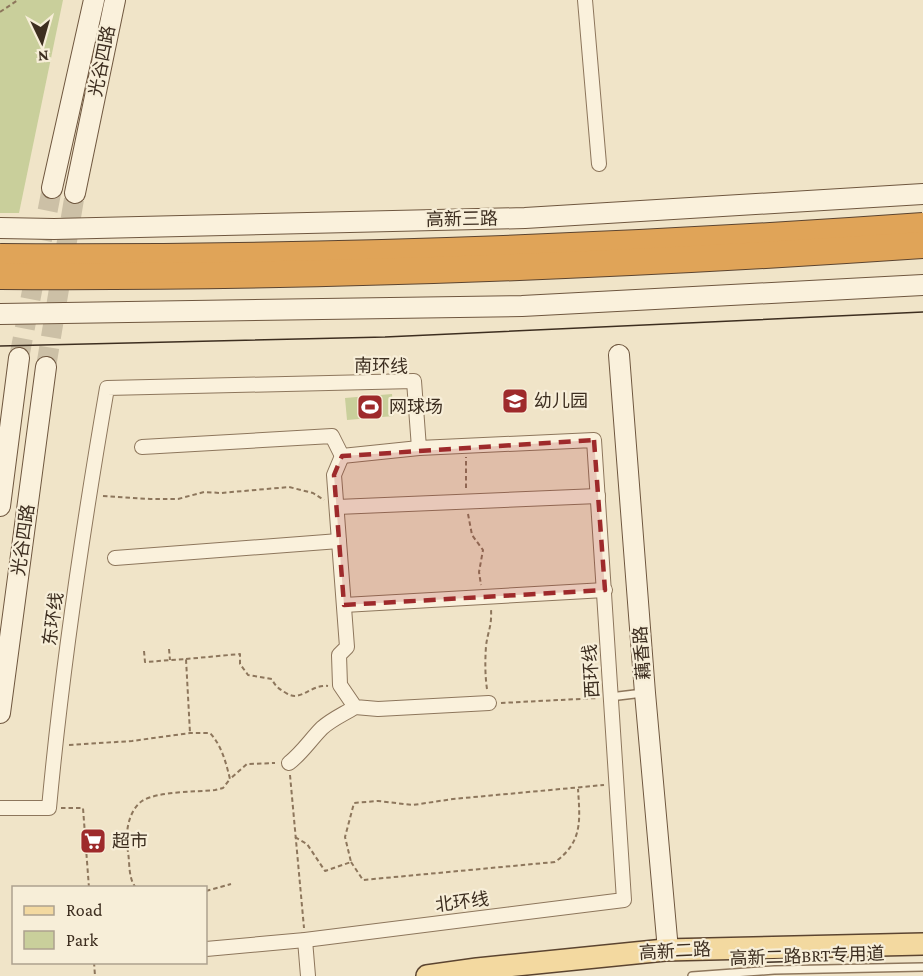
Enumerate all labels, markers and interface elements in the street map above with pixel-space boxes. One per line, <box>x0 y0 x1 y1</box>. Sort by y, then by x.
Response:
north arrow <box>12 12 72 72</box>
street label: 光谷四路 <box>85 24 119 98</box>
text: N <box>37 48 49 65</box>
street label: 高新三路 <box>426 208 498 230</box>
street label: 南环线 <box>354 356 408 376</box>
school or university icon: 幼儿园 <box>500 386 530 416</box>
place label: 幼儿园 <box>534 391 588 411</box>
sports icon: 网球场 <box>355 392 385 422</box>
place label: 网球场 <box>389 397 443 417</box>
street label: 光谷四路 <box>8 503 38 577</box>
street label: 东环线 <box>39 591 67 647</box>
street label: 藕香路 <box>630 625 654 681</box>
street label: 西环线 <box>580 644 602 698</box>
supermarket icon: 超市 <box>78 826 108 856</box>
place label: 超市 <box>112 831 148 851</box>
legend <box>12 886 207 964</box>
street label: 北环线 <box>434 889 490 915</box>
text: Road <box>66 900 103 920</box>
text: Park <box>66 930 98 950</box>
street label: 高新二路 <box>639 939 711 963</box>
street label: 高新二路BRT专用道 <box>729 943 885 969</box>

